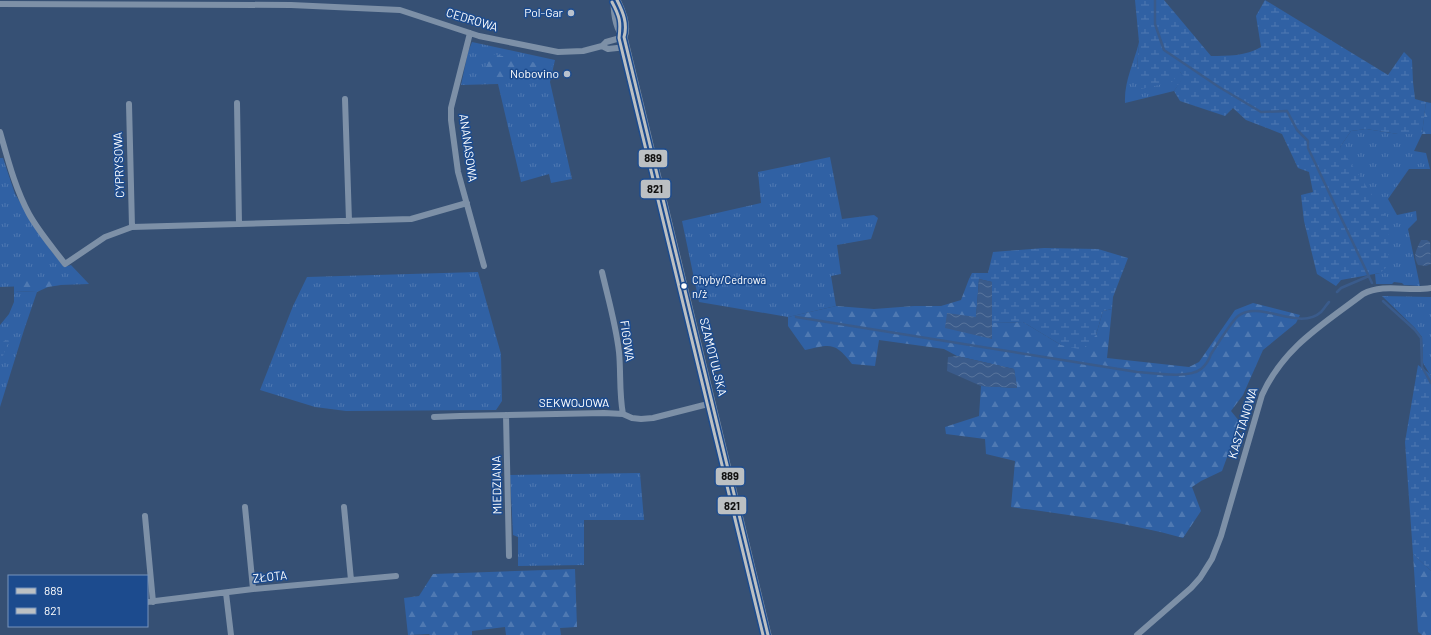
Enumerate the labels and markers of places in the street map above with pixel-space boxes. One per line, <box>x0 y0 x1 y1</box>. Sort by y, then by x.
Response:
place label: Pol-Gar <box>524 5 564 19</box>
marker: Pol-Gar <box>566 8 576 18</box>
place label: Nobovino <box>510 66 559 80</box>
marker: Nobovino <box>562 69 572 79</box>
place label: Chyby/Cedrowa n/ż <box>692 273 766 300</box>
marker: Chyby/Cedrowa n/ż <box>679 281 689 291</box>

